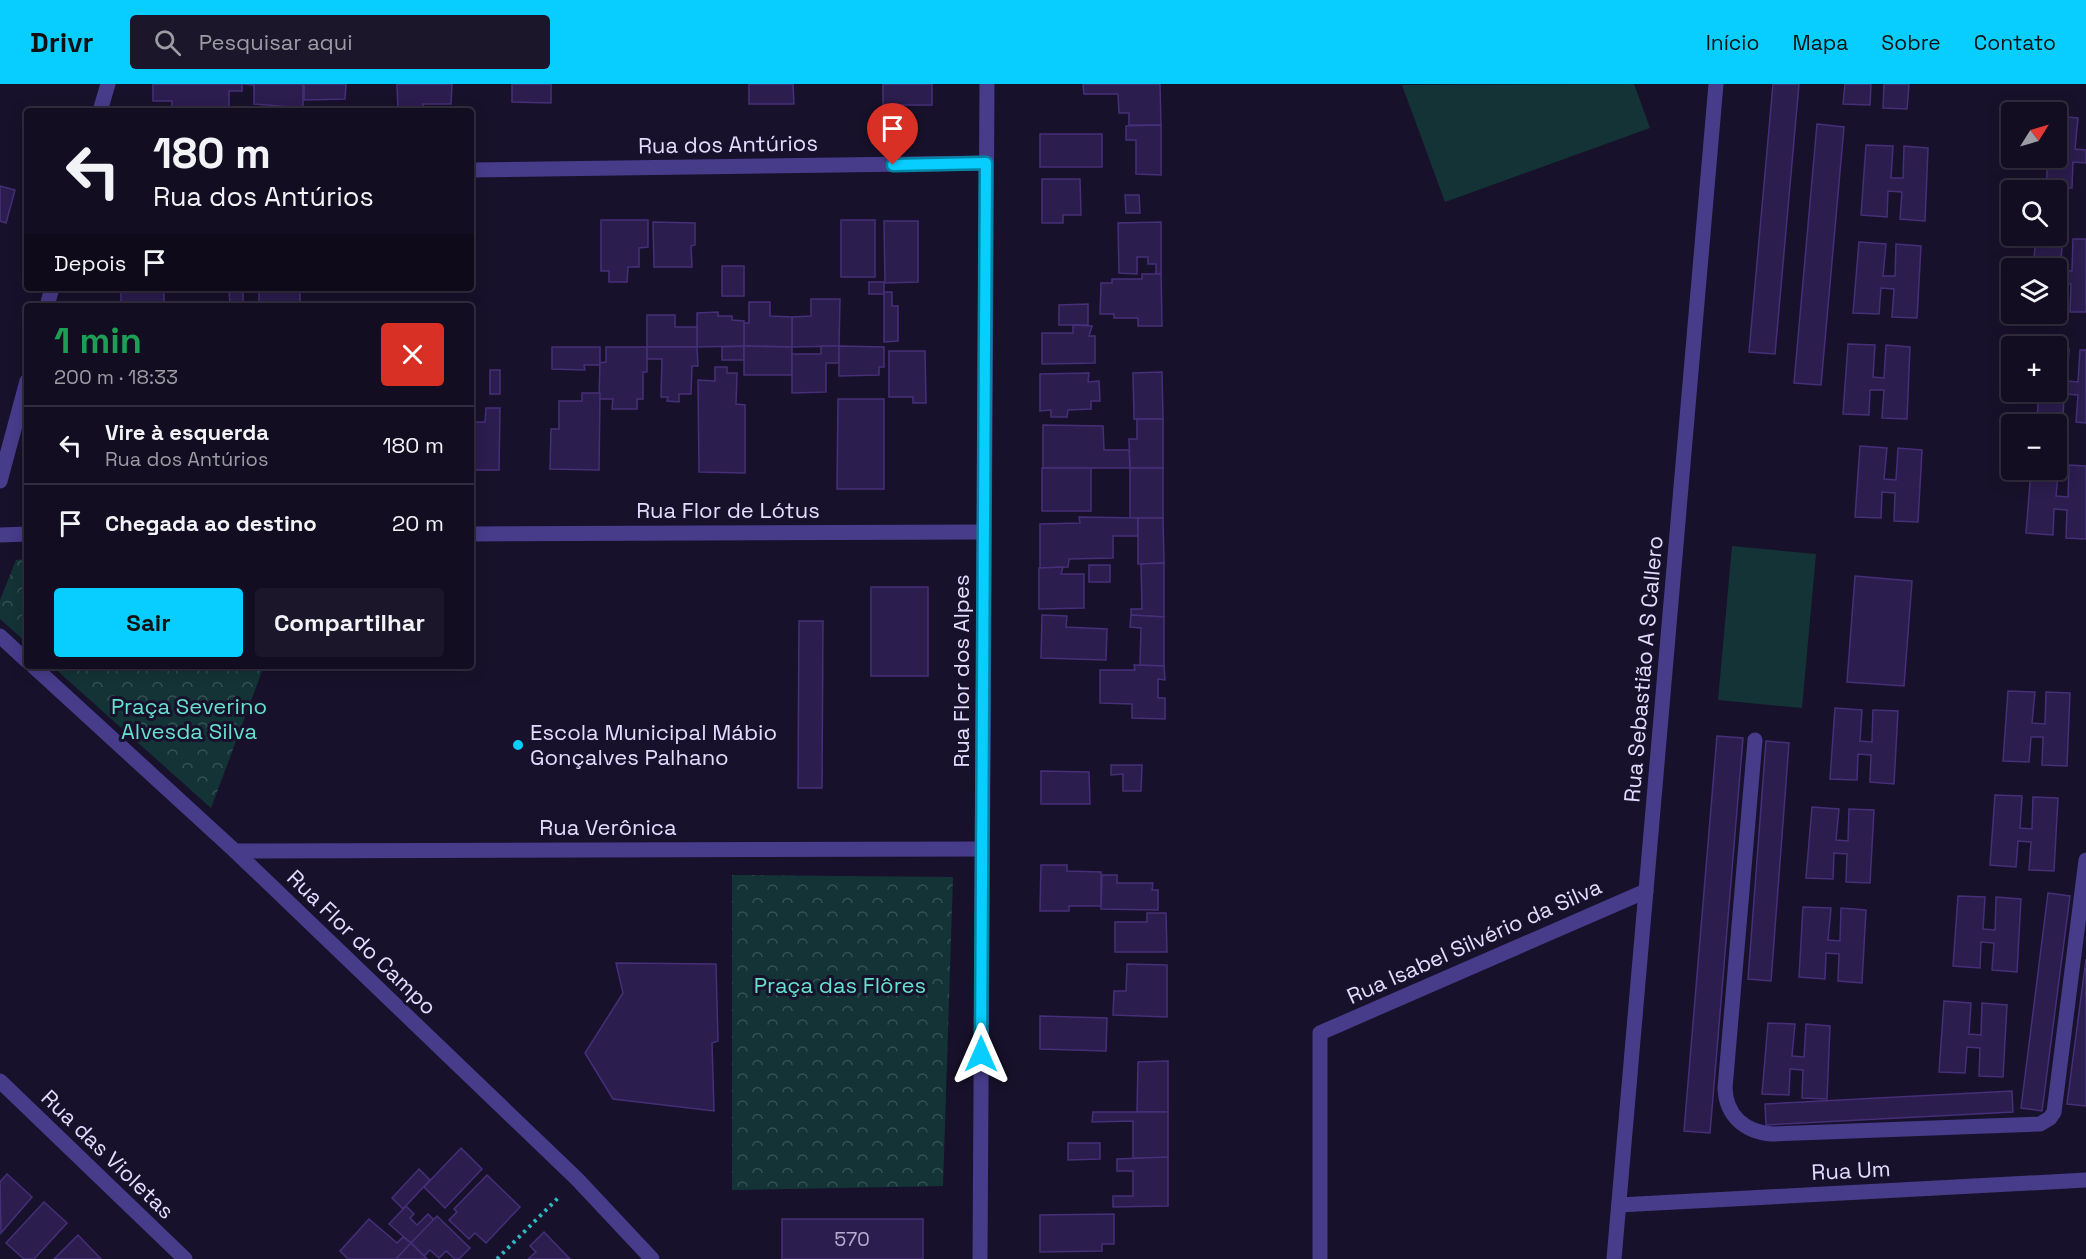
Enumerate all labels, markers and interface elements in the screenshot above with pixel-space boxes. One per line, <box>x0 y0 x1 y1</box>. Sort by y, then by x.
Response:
search box <box>130 15 550 69</box>
text: Drivr <box>30 24 94 60</box>
icon: search <box>151 26 184 59</box>
text: Pesquisar aqui <box>199 28 353 56</box>
text: Início <box>1706 29 1759 56</box>
text: Mapa <box>1792 29 1848 56</box>
text: Sobre <box>1881 29 1941 56</box>
text: Contato <box>1974 29 2056 56</box>
north arrow <box>2001 102 2067 168</box>
map controls <box>2001 102 2067 480</box>
pin <box>867 103 918 165</box>
icon: arrive <box>876 112 909 145</box>
text: 180 m <box>153 127 271 180</box>
street label: Rua dos Antúrios <box>638 128 818 160</box>
icon: left <box>54 132 132 210</box>
text: Rua dos Antúrios <box>153 179 374 214</box>
button: search <box>2001 180 2067 246</box>
icon: arrive <box>138 246 171 279</box>
text: Depois <box>54 249 126 277</box>
button: layers <box>2001 258 2067 324</box>
text: 1 min <box>54 318 142 364</box>
button: close <box>381 323 444 386</box>
button: + <box>2001 336 2067 402</box>
text: 200 m · 18:33 <box>54 364 178 390</box>
button: − <box>2001 414 2067 480</box>
text: Vire à esquerda <box>105 418 269 446</box>
icon: left <box>54 429 87 462</box>
text: 180 m <box>382 431 444 459</box>
text: Rua dos Antúrios <box>105 446 269 472</box>
street label: Rua Flor de Lótus <box>636 496 820 524</box>
icon: arrive <box>54 507 87 540</box>
text: Chegada ao destino <box>105 509 317 537</box>
text: 20 m <box>392 509 444 537</box>
street label: Rua Sebastião A S Callero <box>1617 535 1669 803</box>
street label: Rua Flor dos Alpes <box>947 574 975 768</box>
button: Sair <box>54 588 243 657</box>
button: Compartilhar <box>255 588 444 657</box>
park label: Praça Severino Alvesda Silva <box>111 692 267 745</box>
place label: Escola Municipal Mábio Gonçalves Palhano <box>530 718 777 771</box>
marker: Escola Municipal Mábio Gonçalves Palhano <box>511 738 525 752</box>
street label: Rua Verônica <box>539 813 677 841</box>
street label: Rua Flor do Campo <box>281 863 443 1021</box>
street label: Rua Isabel Silvério da Silva <box>1342 872 1606 1010</box>
park label: Praça das Flôres <box>754 971 926 999</box>
position arrow <box>949 1022 1013 1086</box>
street label: Rua das Violetas <box>36 1083 180 1225</box>
street label: Rua Um <box>1811 1154 1891 1186</box>
house number: 570 <box>834 1226 870 1252</box>

